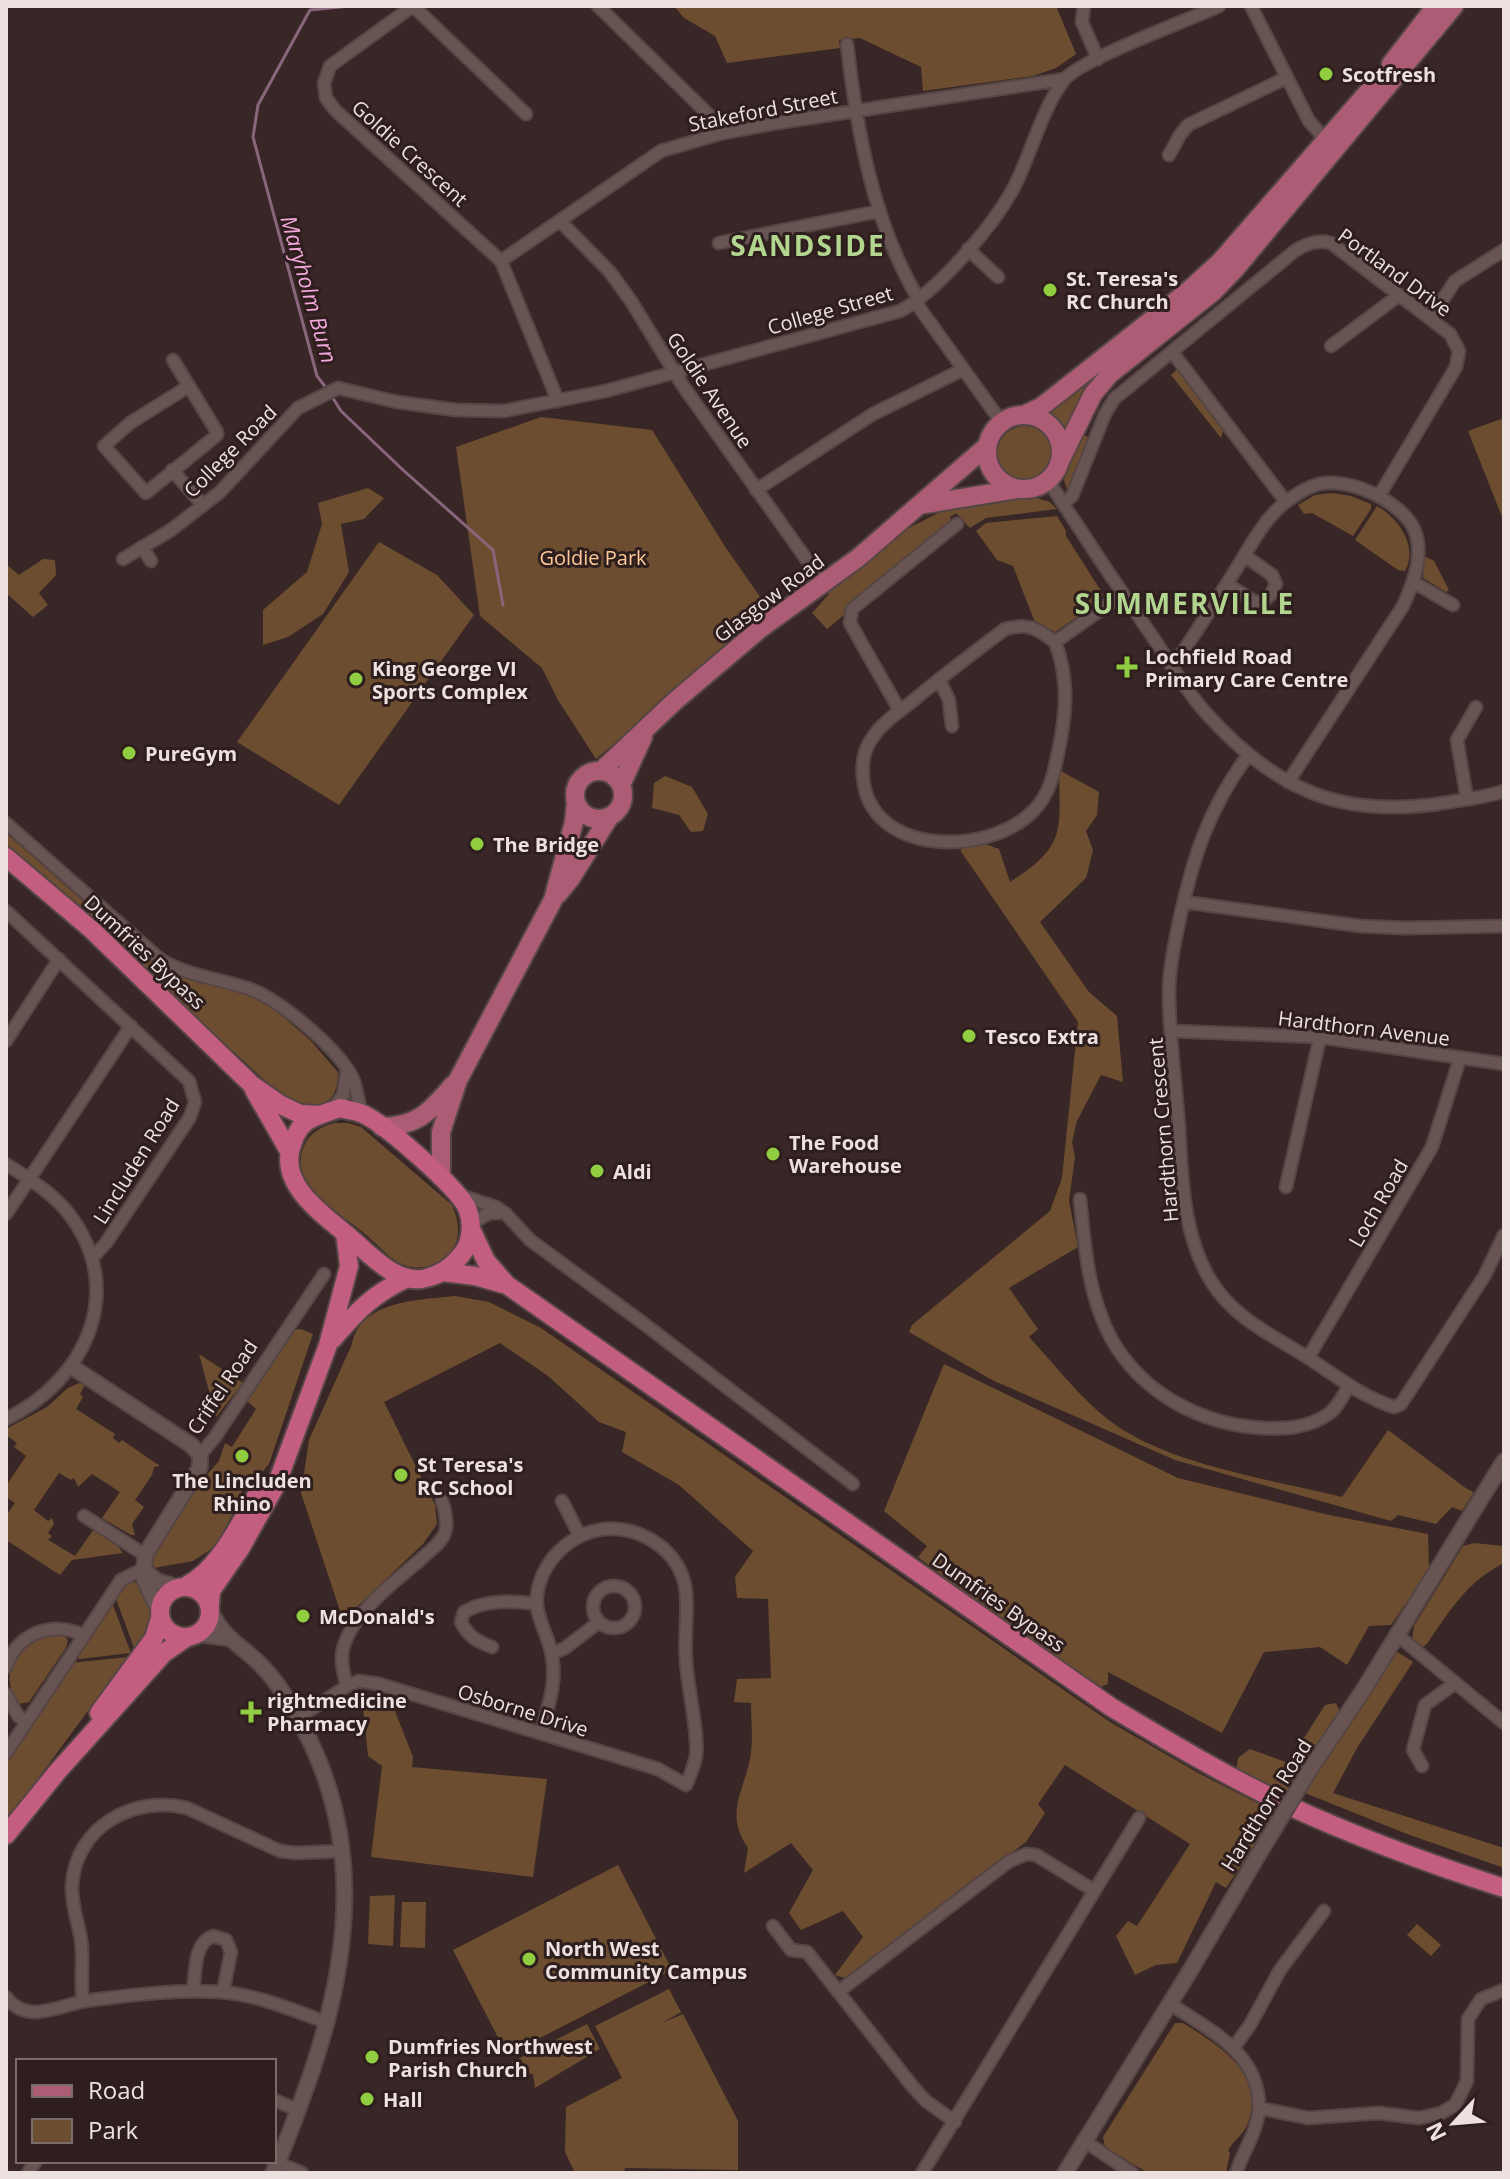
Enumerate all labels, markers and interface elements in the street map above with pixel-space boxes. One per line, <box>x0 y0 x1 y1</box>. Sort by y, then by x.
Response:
place label: Scotfresh <box>1342 61 1436 88</box>
marker: Scotfresh <box>1317 65 1335 83</box>
street label: Stakeford Street <box>686 82 840 138</box>
street label: Goldie Crescent <box>346 94 474 212</box>
water label: Maryholm Burn <box>275 212 345 366</box>
street label: Portland Drive <box>1333 222 1457 322</box>
district label: SANDSIDE <box>730 226 886 264</box>
place label: St. Teresa's RC Church <box>1066 265 1178 315</box>
street label: College Street <box>764 279 896 341</box>
marker: St. Teresa's RC Church <box>1041 281 1059 299</box>
street label: Goldie Avenue <box>661 327 759 453</box>
street label: College Road <box>178 399 282 503</box>
park label: Goldie Park <box>539 544 647 571</box>
street label: Glasgow Road <box>708 548 830 648</box>
district label: SUMMERVILLE <box>1075 584 1295 622</box>
place label: Lochfield Road Primary Care Centre <box>1145 643 1348 693</box>
place label: King George VI Sports Complex <box>372 655 528 705</box>
marker: Lochfield Road Primary Care Centre <box>1116 656 1138 678</box>
marker: King George VI Sports Complex <box>347 670 365 688</box>
place label: PureGym <box>145 740 237 767</box>
marker: PureGym <box>120 744 138 762</box>
place label: The Bridge <box>493 831 599 858</box>
marker: The Bridge <box>468 835 486 853</box>
street label: Dumfries Bypass <box>79 889 211 1015</box>
street label: Hardthorn Avenue <box>1277 1004 1451 1052</box>
place label: Tesco Extra <box>985 1023 1099 1050</box>
marker: Tesco Extra <box>960 1027 978 1045</box>
street label: Hardthorn Crescent <box>1141 1037 1185 1223</box>
street label: Lincluden Road <box>87 1093 185 1229</box>
place label: The Food Warehouse <box>789 1129 902 1179</box>
marker: The Food Warehouse <box>764 1145 782 1163</box>
street label: Loch Road <box>1342 1154 1414 1252</box>
place label: Aldi <box>613 1158 652 1185</box>
marker: Aldi <box>588 1162 606 1180</box>
street label: Criffel Road <box>180 1334 264 1440</box>
marker: The Lincluden Rhino <box>233 1447 251 1465</box>
place label: St Teresa's RC School <box>417 1451 524 1501</box>
marker: St Teresa's RC School <box>392 1466 410 1484</box>
place label: The Lincluden Rhino <box>172 1467 312 1517</box>
street label: Dumfries Bypass <box>927 1546 1071 1658</box>
place label: McDonald's <box>319 1603 435 1630</box>
marker: McDonald's <box>294 1607 312 1625</box>
street label: Osborne Drive <box>454 1677 592 1743</box>
place label: rightmedicine Pharmacy <box>267 1687 407 1737</box>
marker: rightmedicine Pharmacy <box>242 1703 260 1721</box>
street label: Hardthorn Road <box>1215 1734 1317 1876</box>
place label: North West Community Campus <box>545 1935 747 1985</box>
marker: North West Community Campus <box>520 1950 538 1968</box>
place label: Dumfries Northwest Parish Church <box>388 2033 593 2083</box>
marker: Dumfries Northwest Parish Church <box>363 2048 381 2066</box>
legend <box>16 2059 276 2163</box>
text: Road <box>88 2073 145 2106</box>
north arrow <box>1414 2083 1494 2163</box>
place label: Hall <box>383 2086 423 2113</box>
marker: Hall <box>358 2090 376 2108</box>
text: Park <box>88 2113 139 2146</box>
text: N <box>1418 2118 1453 2147</box>

